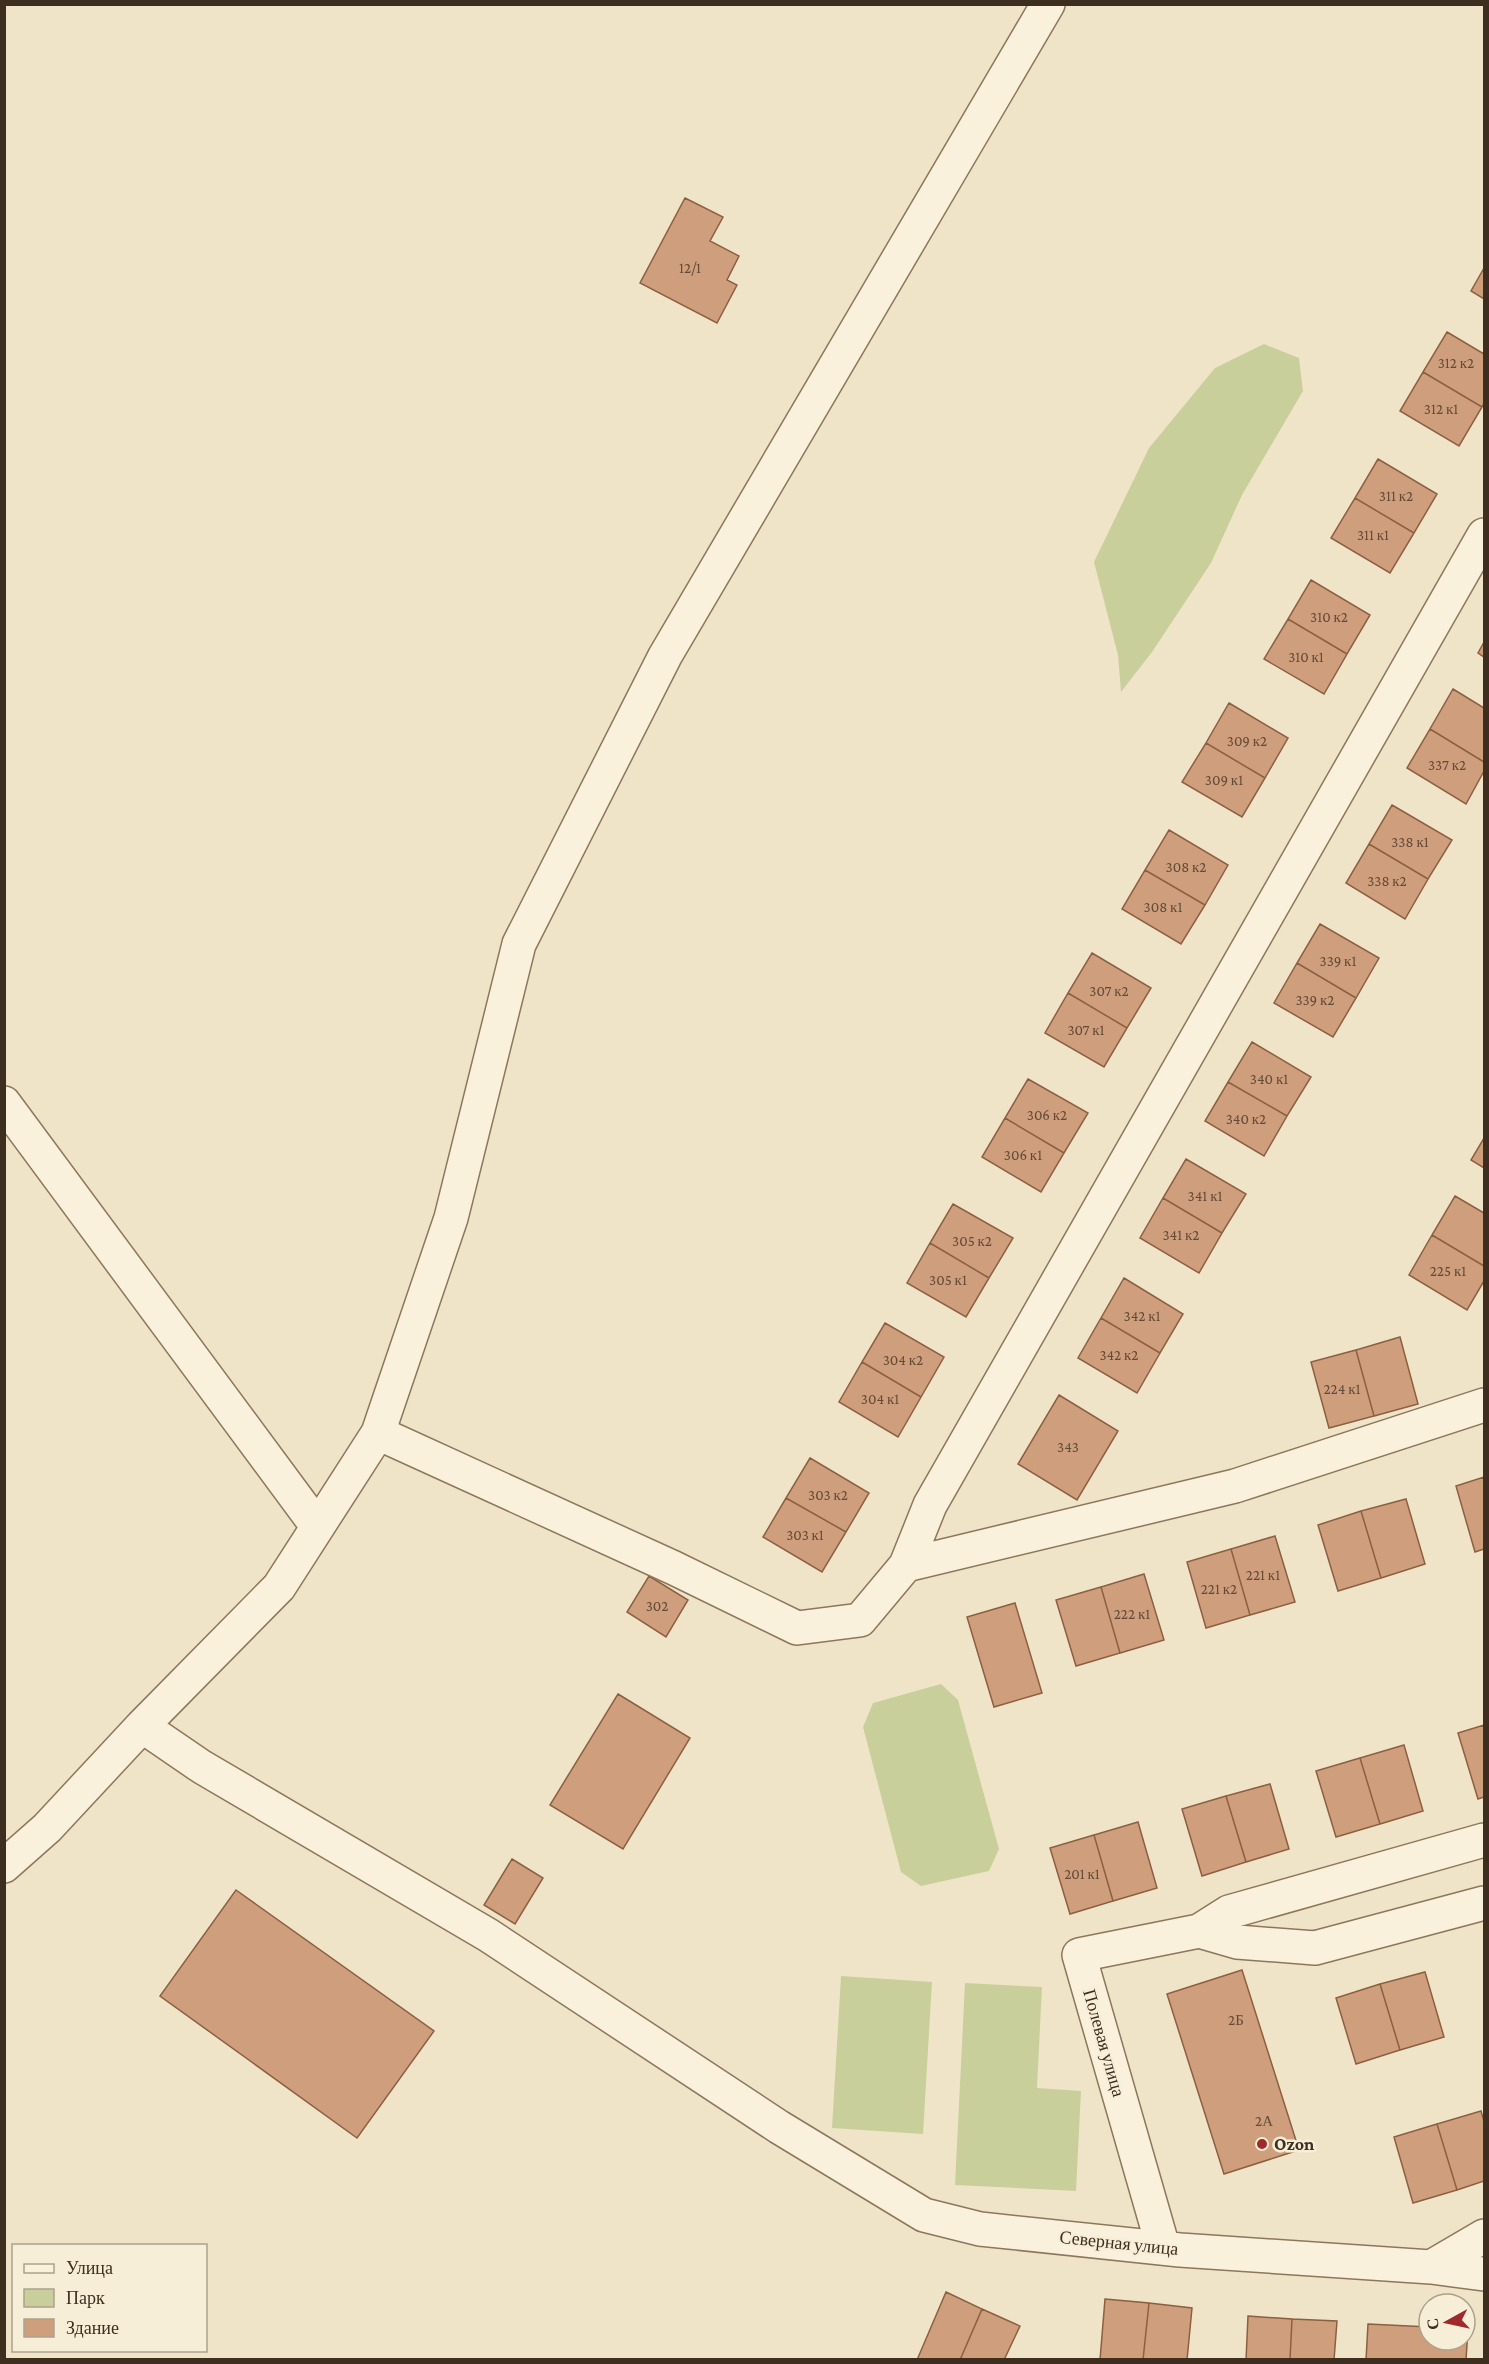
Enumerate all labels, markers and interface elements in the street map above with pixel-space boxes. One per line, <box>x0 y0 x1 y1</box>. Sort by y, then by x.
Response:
house number: 12/1 <box>679 260 701 276</box>
house number: 312 к2 <box>1438 355 1474 371</box>
house number: 312 к1 <box>1424 401 1458 417</box>
house number: 311 к2 <box>1379 488 1413 504</box>
house number: 311 к1 <box>1357 527 1389 543</box>
house number: 310 к2 <box>1310 609 1348 625</box>
house number: 310 к1 <box>1288 649 1324 665</box>
house number: 309 к2 <box>1227 733 1267 749</box>
house number: 337 к2 <box>1428 757 1466 773</box>
house number: 309 к1 <box>1205 772 1243 788</box>
house number: 338 к1 <box>1391 834 1429 850</box>
house number: 308 к2 <box>1166 859 1206 875</box>
house number: 338 к2 <box>1367 873 1407 889</box>
house number: 308 к1 <box>1144 899 1182 915</box>
house number: 339 к1 <box>1320 953 1356 969</box>
house number: 307 к2 <box>1089 983 1129 999</box>
house number: 339 к2 <box>1296 992 1334 1008</box>
house number: 307 к1 <box>1067 1022 1105 1038</box>
house number: 340 к1 <box>1250 1071 1288 1087</box>
house number: 306 к2 <box>1027 1107 1067 1123</box>
house number: 340 к2 <box>1226 1111 1266 1127</box>
house number: 306 к1 <box>1004 1147 1042 1163</box>
house number: 341 к1 <box>1188 1188 1222 1204</box>
house number: 341 к2 <box>1162 1227 1200 1243</box>
house number: 305 к2 <box>952 1233 992 1249</box>
house number: 225 к1 <box>1430 1263 1466 1279</box>
house number: 305 к1 <box>929 1272 967 1288</box>
house number: 342 к1 <box>1124 1308 1160 1324</box>
house number: 342 к2 <box>1099 1347 1139 1363</box>
house number: 304 к2 <box>883 1352 923 1368</box>
house number: 224 к1 <box>1324 1381 1361 1397</box>
house number: 304 к1 <box>861 1391 899 1407</box>
house number: 343 <box>1057 1439 1079 1455</box>
house number: 303 к2 <box>808 1487 848 1503</box>
house number: 303 к1 <box>786 1527 824 1543</box>
house number: 221 к1 <box>1246 1567 1280 1583</box>
house number: 221 к2 <box>1201 1581 1237 1597</box>
house number: 302 <box>646 1598 668 1614</box>
house number: 222 к1 <box>1114 1606 1150 1622</box>
house number: 201 к1 <box>1064 1866 1100 1882</box>
street label: Полевая улица <box>1079 1987 1129 2099</box>
house number: 2Б <box>1228 2012 1244 2028</box>
house number: 2А <box>1255 2113 1273 2129</box>
place label: Ozon <box>1274 2134 1315 2154</box>
marker: Ozon <box>1255 2137 1269 2151</box>
street label: Северная улица <box>1059 2227 1179 2259</box>
legend <box>12 2244 207 2352</box>
text: Улица <box>66 2258 113 2278</box>
text: Парк <box>66 2288 105 2308</box>
north arrow <box>1417 2292 1477 2352</box>
text: С <box>1423 2317 1442 2331</box>
text: Здание <box>66 2318 119 2338</box>

